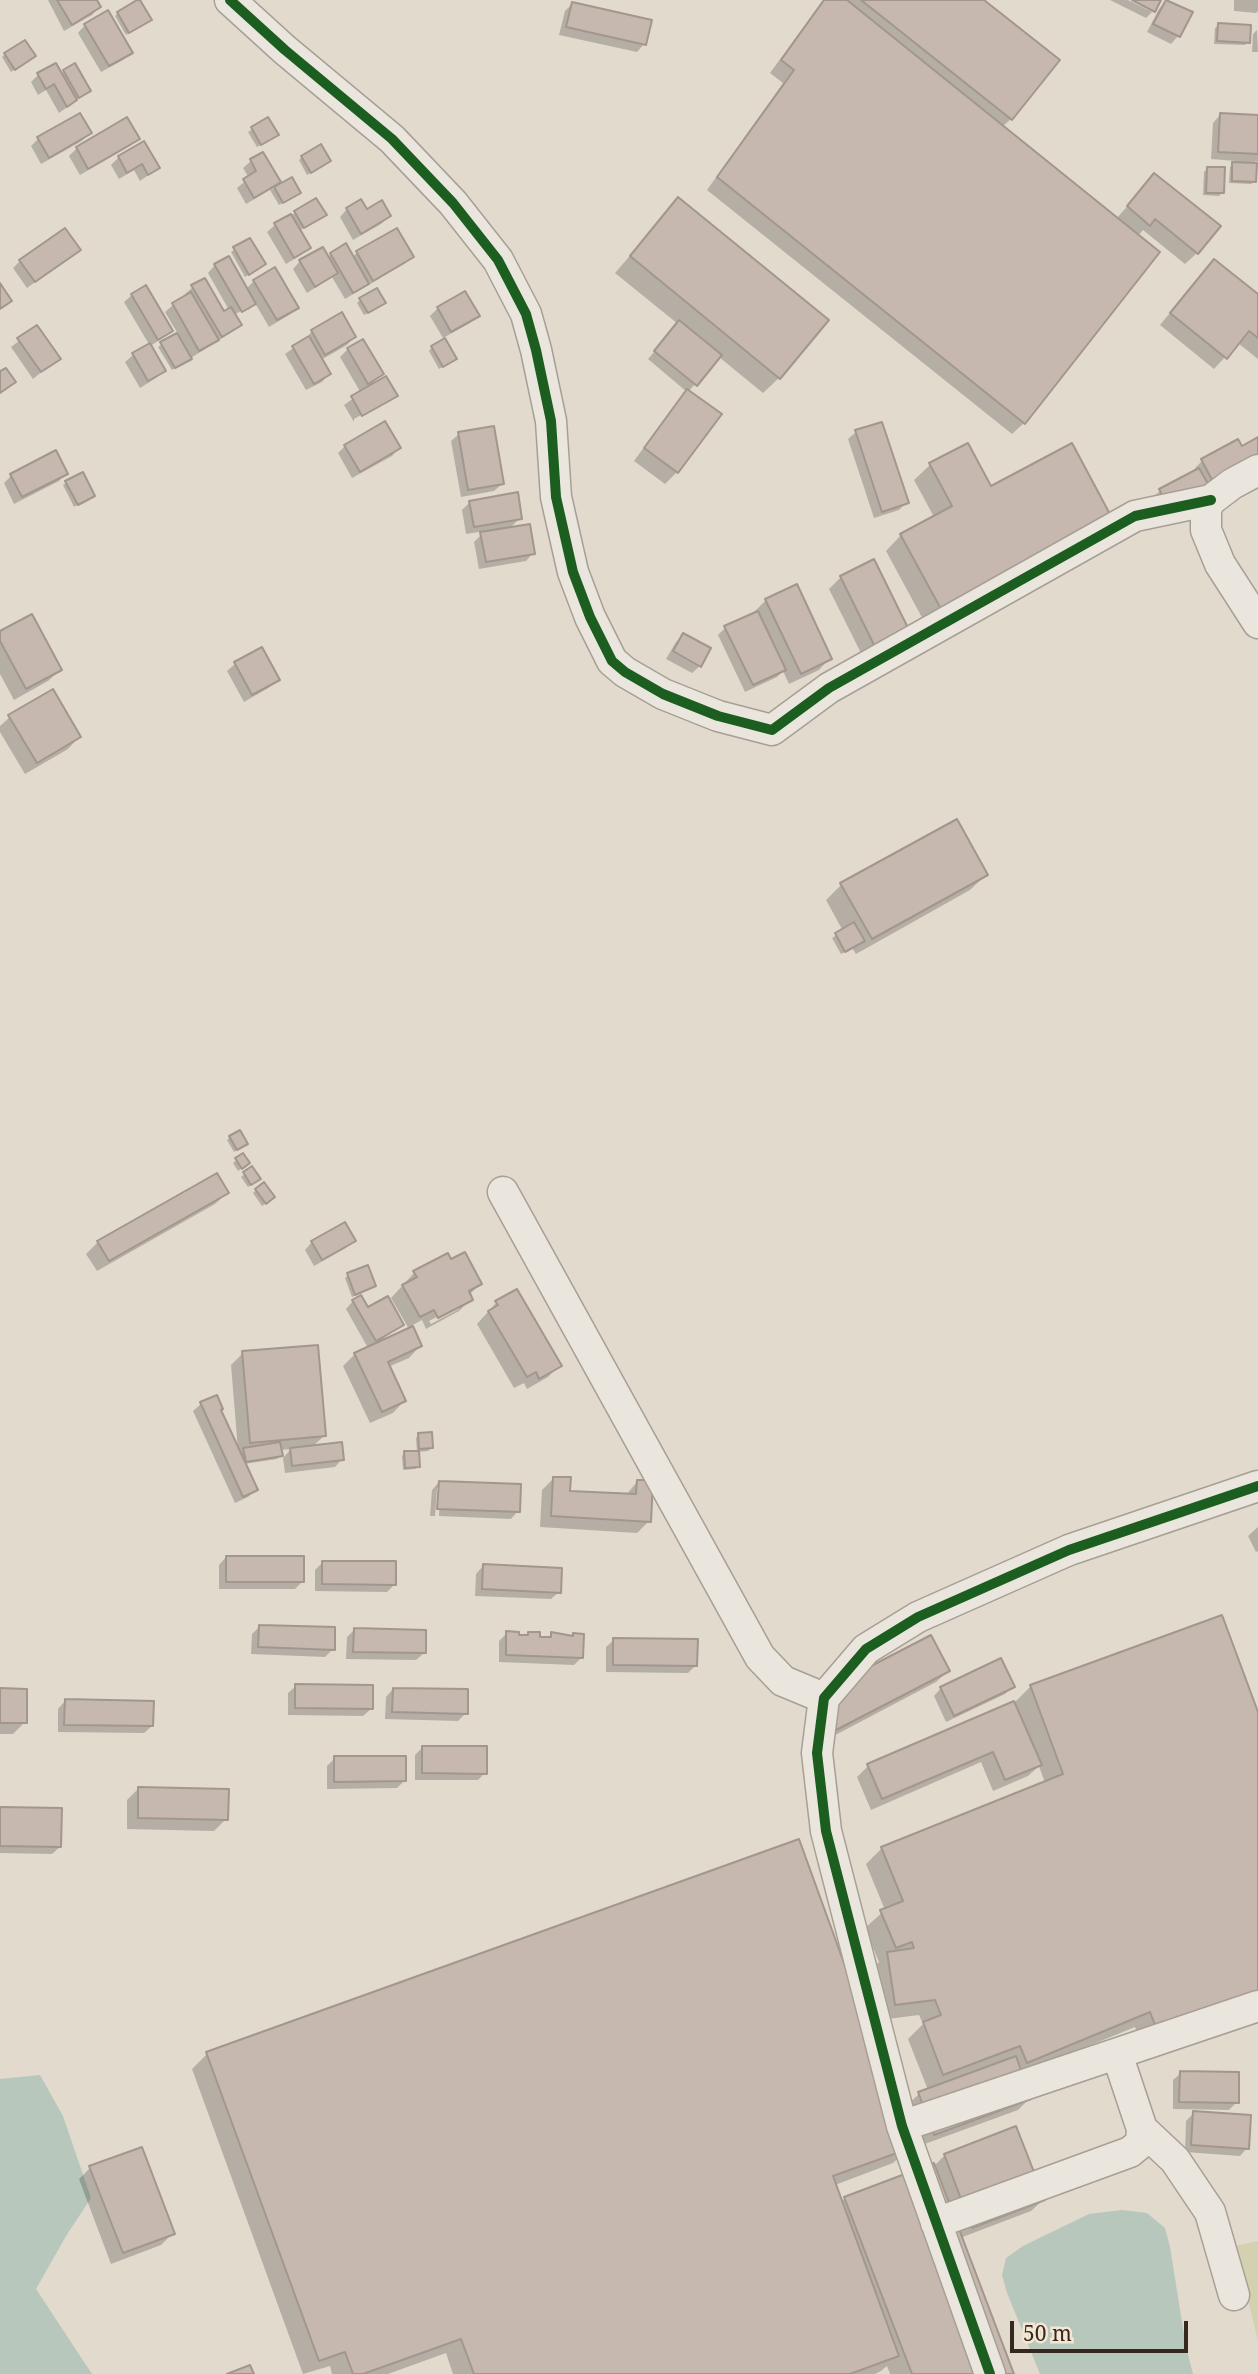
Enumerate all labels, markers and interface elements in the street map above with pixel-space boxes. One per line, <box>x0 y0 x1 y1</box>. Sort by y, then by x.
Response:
scale bar <box>1013 2308 1192 2352</box>
text: 50 m <box>1023 2319 1072 2347</box>

